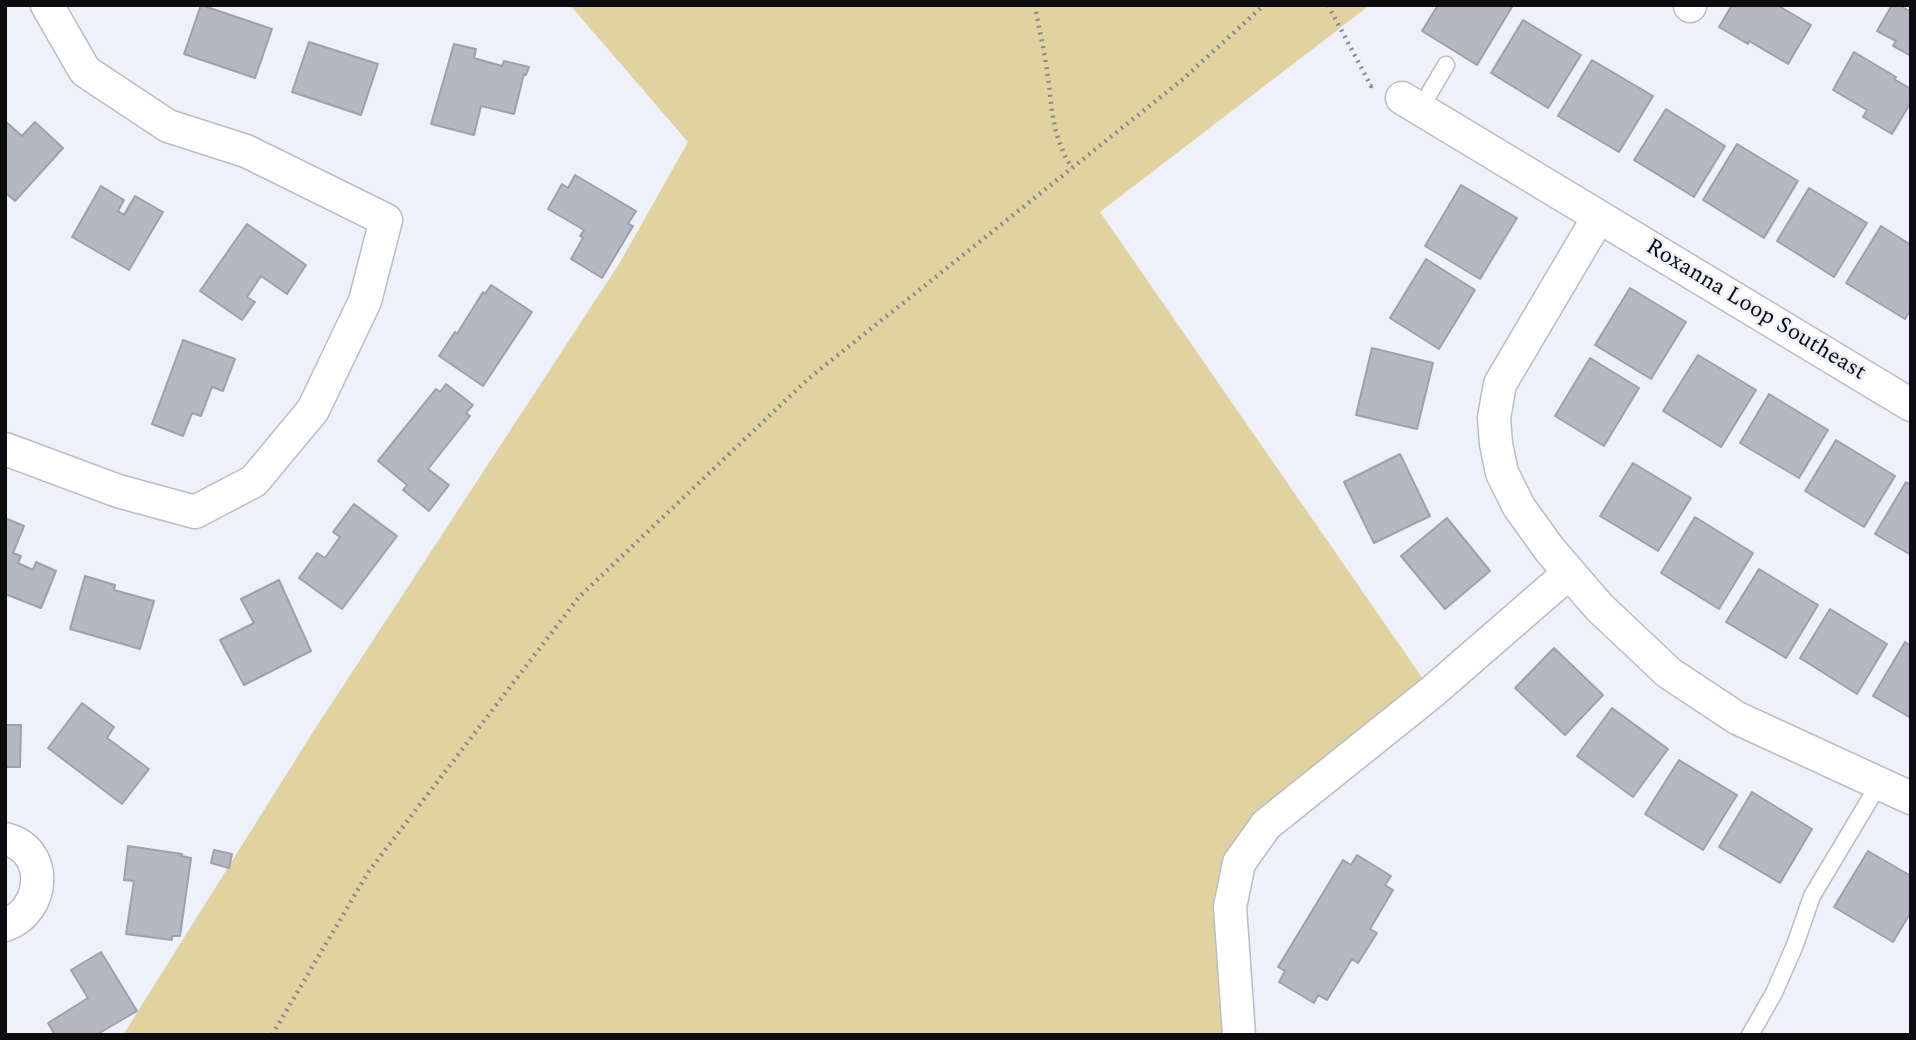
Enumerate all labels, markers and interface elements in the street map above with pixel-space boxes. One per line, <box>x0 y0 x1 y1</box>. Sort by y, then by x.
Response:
street label: Roxanna Loop Southeast <box>1640 234 1870 388</box>

